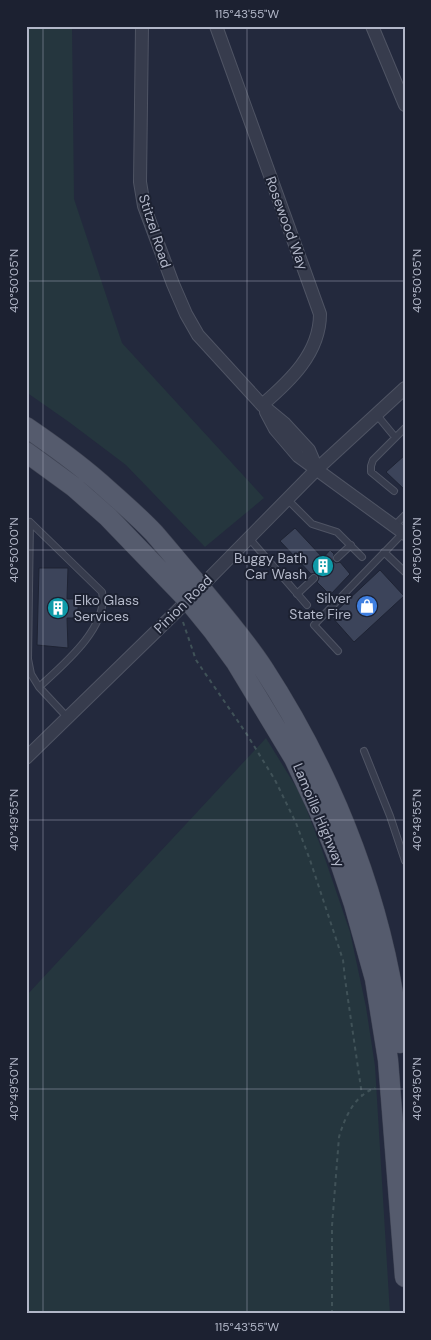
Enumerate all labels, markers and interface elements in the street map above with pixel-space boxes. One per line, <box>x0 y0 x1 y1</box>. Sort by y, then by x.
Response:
text: 115°43'55"W <box>215 6 280 22</box>
street label: Rosewood Way <box>262 174 312 273</box>
street label: Stitzel Road <box>135 192 175 270</box>
text: 40°50'05"N <box>6 249 22 313</box>
text: 40°50'05"N <box>409 249 425 313</box>
text: 40°50'00"N <box>6 517 22 583</box>
text: 40°50'00"N <box>409 517 425 583</box>
place label: Buggy Bath Car Wash <box>234 549 307 583</box>
building icon: Buggy Bath Car Wash <box>311 554 335 578</box>
street label: Pinion Road <box>150 571 216 637</box>
place label: Silver State Fire <box>289 589 351 623</box>
place label: Elko Glass Services <box>74 591 139 625</box>
shop icon: Silver State Fire <box>355 594 379 618</box>
building icon: Elko Glass Services <box>46 596 70 620</box>
street label: Lamoille Highway <box>289 760 349 870</box>
text: 40°49'55"N <box>6 789 22 851</box>
text: 40°49'55"N <box>409 789 425 851</box>
text: 40°49'50"N <box>6 1057 22 1121</box>
text: 40°49'50"N <box>409 1057 425 1121</box>
text: 115°43'55"W <box>215 1319 280 1335</box>

